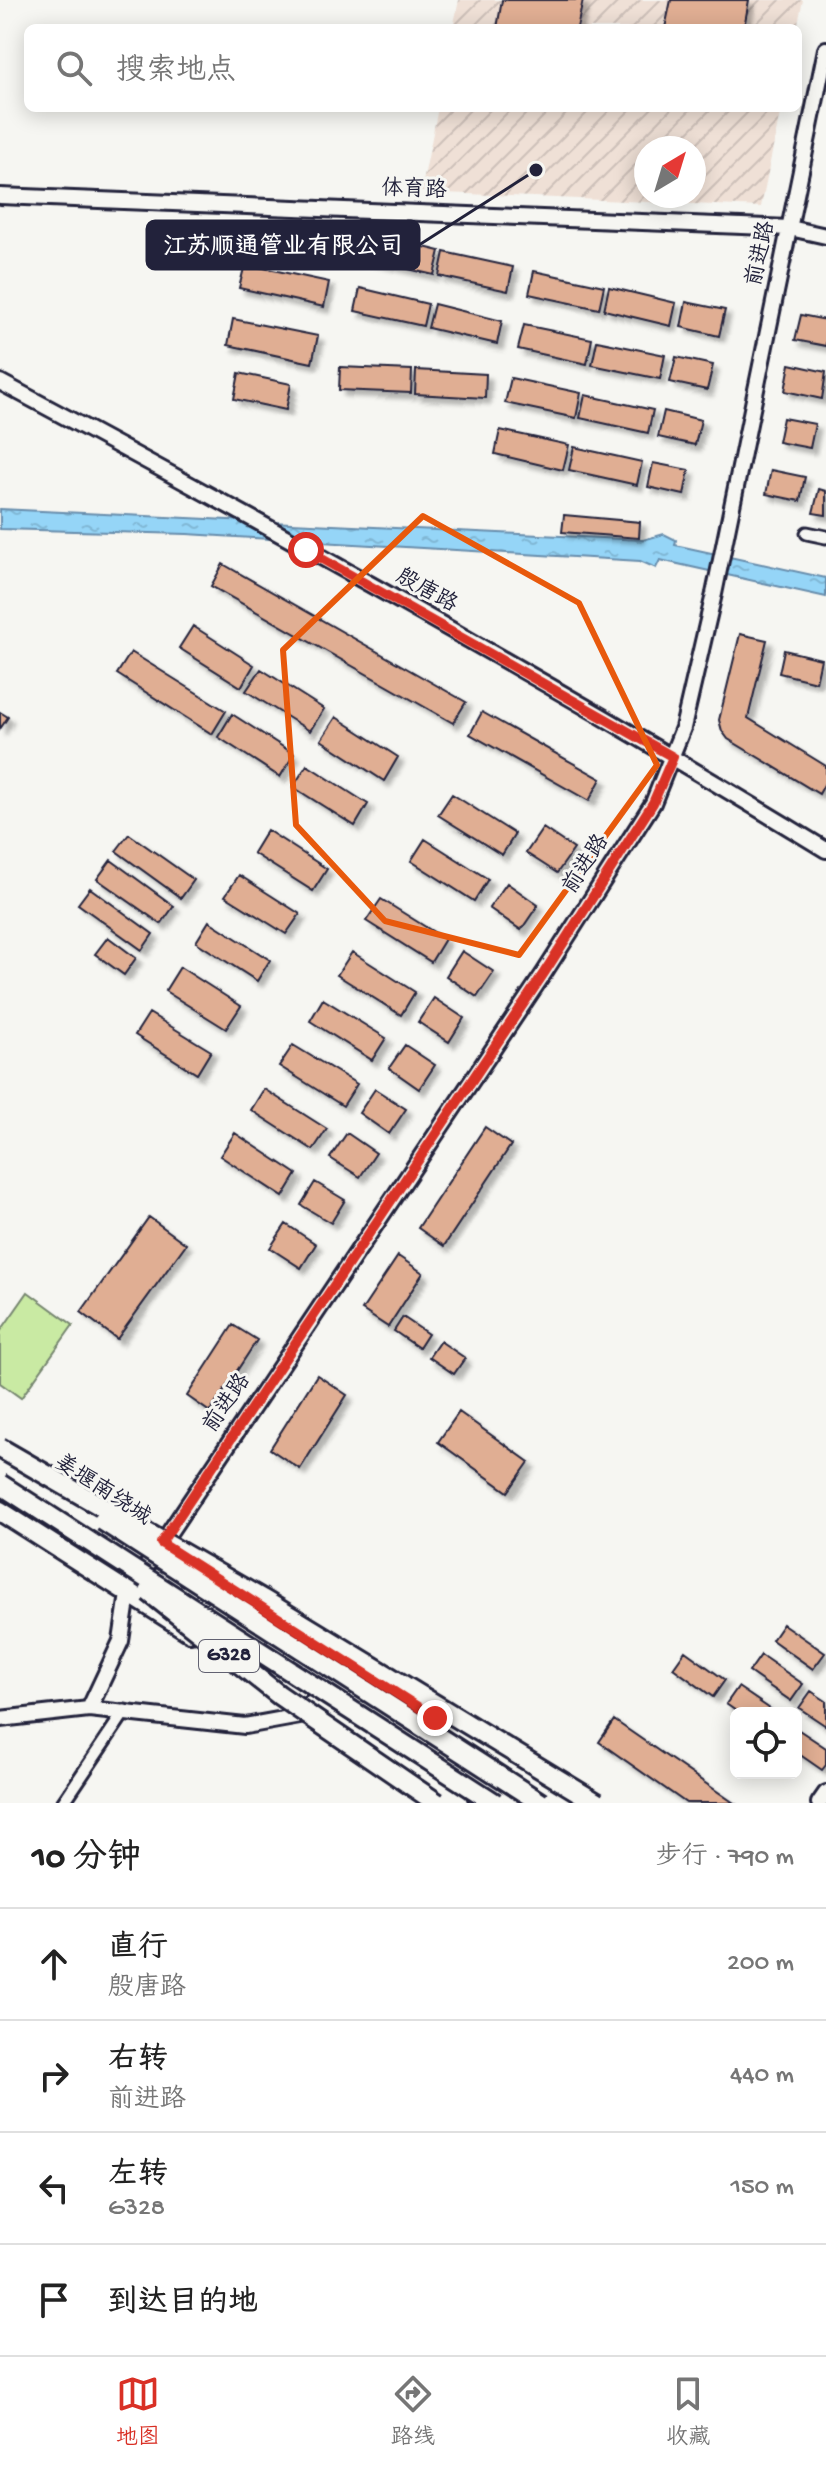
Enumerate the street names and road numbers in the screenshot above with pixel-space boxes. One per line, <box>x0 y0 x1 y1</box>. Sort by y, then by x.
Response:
street label: 体育路 <box>381 175 448 205</box>
street label: 前进路 <box>740 219 782 289</box>
street label: 殷唐路 <box>391 563 462 619</box>
street label: 前进路 <box>556 829 616 900</box>
street label: 前进路 <box>197 1368 257 1439</box>
street label: 姜堰南绕城 <box>49 1448 156 1532</box>
road number: G328 <box>199 1640 259 1672</box>

